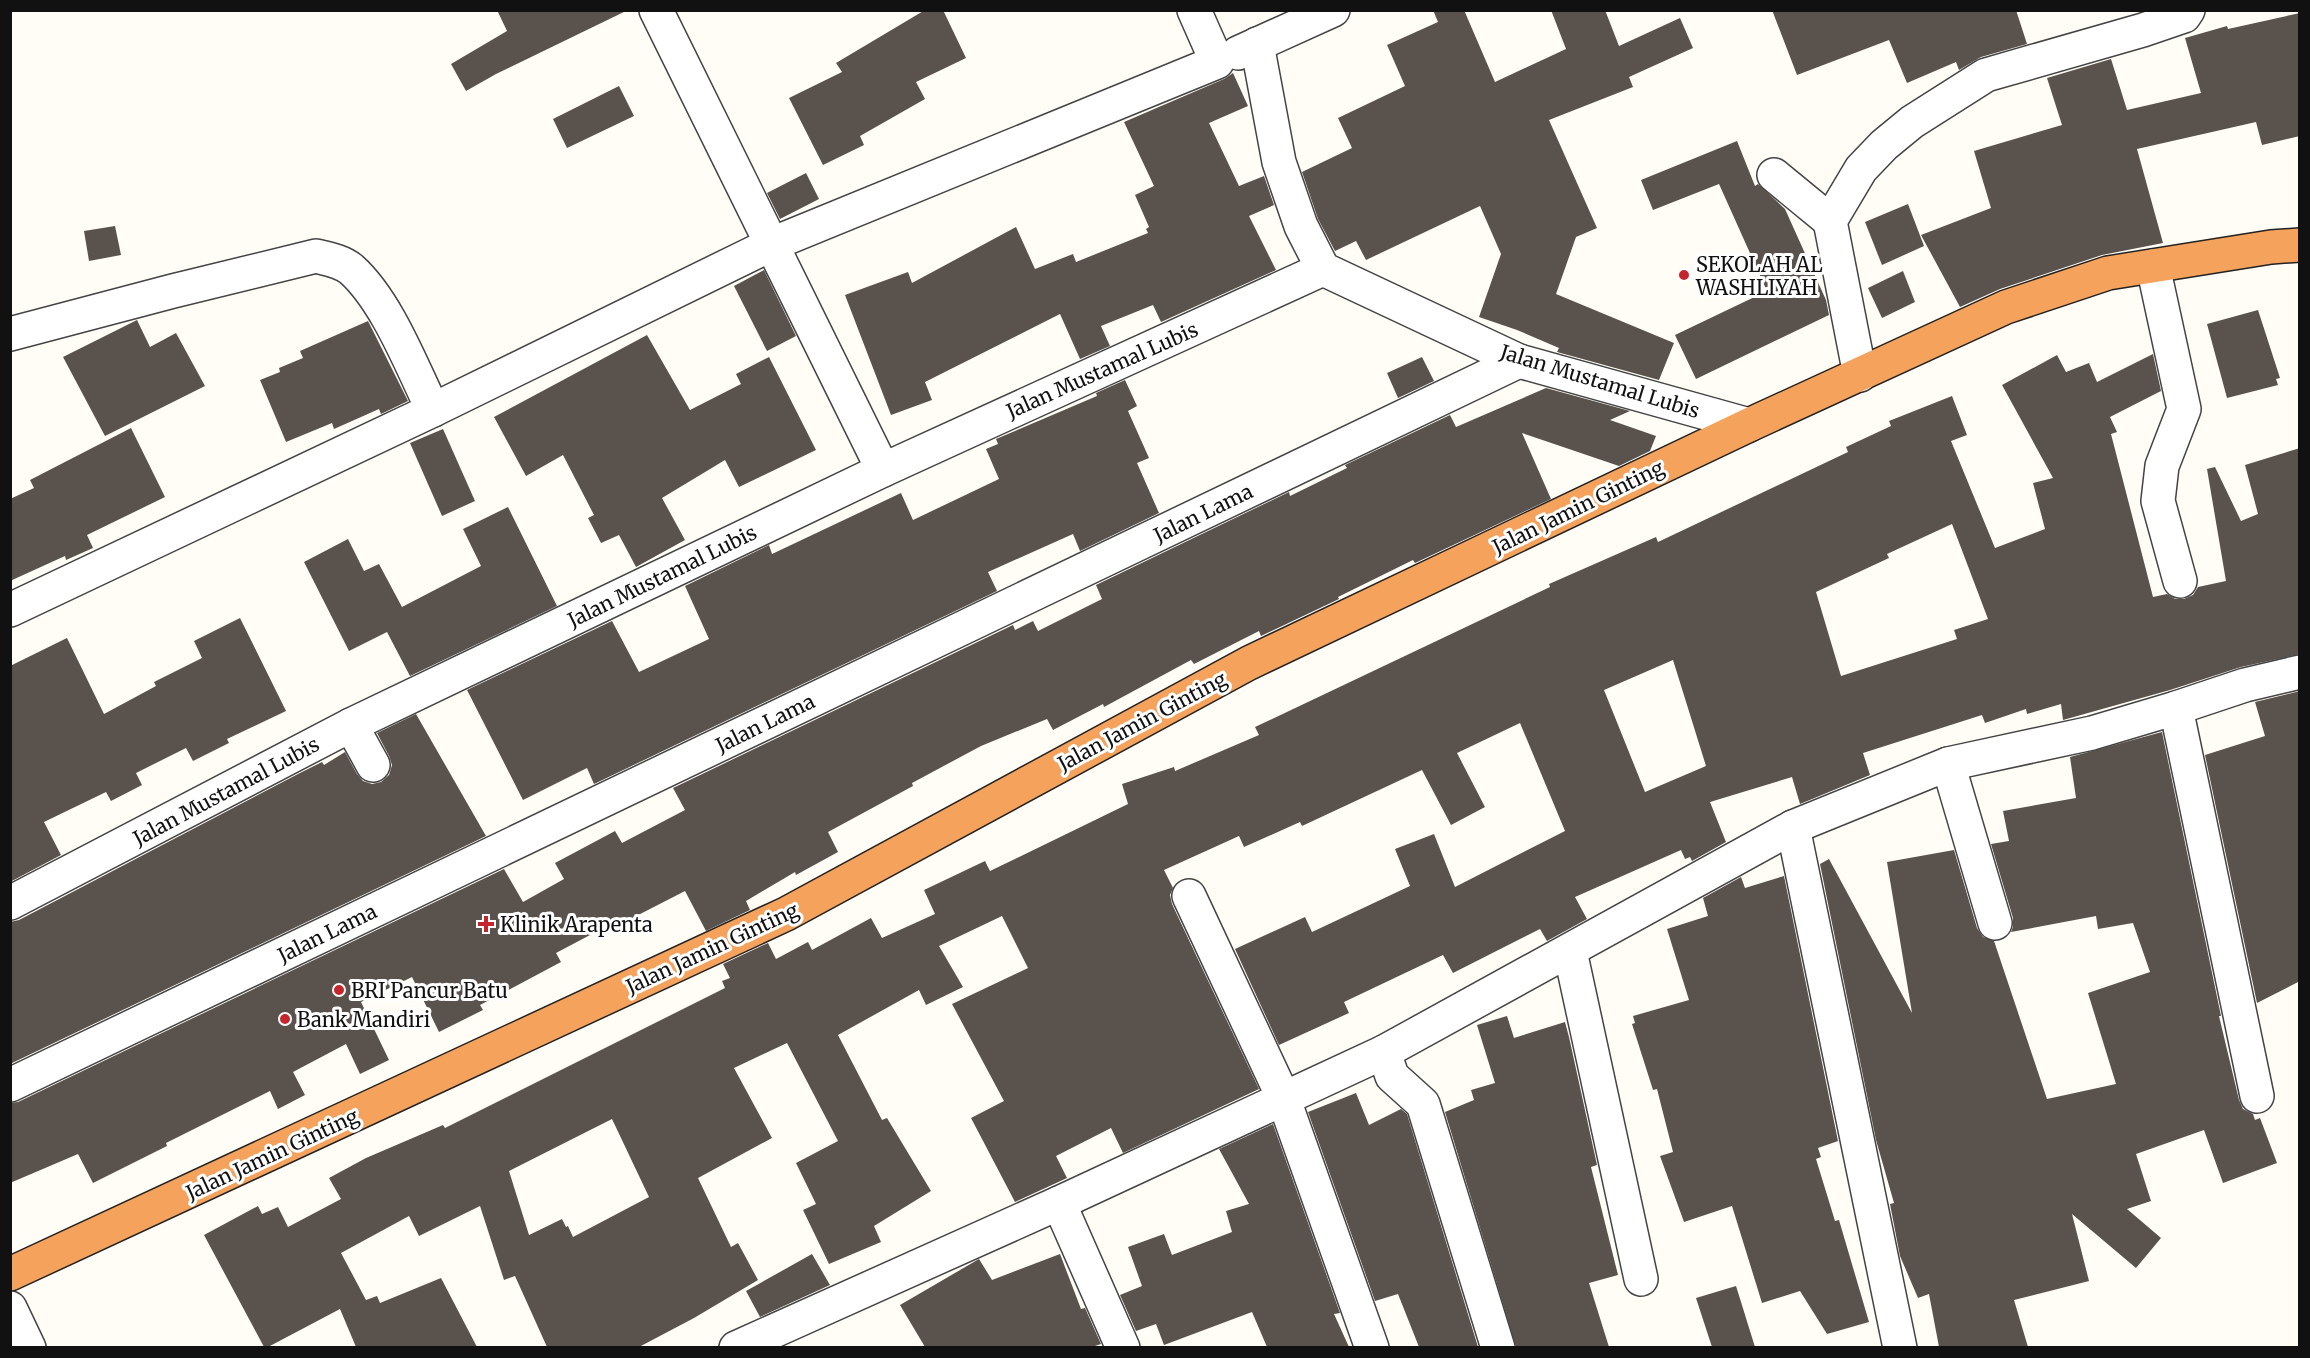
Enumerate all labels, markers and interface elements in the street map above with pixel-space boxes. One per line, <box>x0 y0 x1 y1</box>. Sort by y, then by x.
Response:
place label: SEKOLAH AL WASHLIYAH <box>1695 252 1823 300</box>
marker: SEKOLAH AL WASHLIYAH <box>1677 268 1691 282</box>
street label: Jalan Mustamal Lubis <box>1001 316 1202 424</box>
street label: Jalan Mustamal Lubis <box>1496 338 1703 423</box>
street label: Jalan Jamin Ginting <box>1487 455 1668 560</box>
street label: Jalan Lama <box>1149 478 1257 548</box>
street label: Jalan Mustamal Lubis <box>563 519 761 633</box>
street label: Jalan Jamin Ginting <box>1052 666 1231 777</box>
street label: Jalan Lama <box>711 688 819 758</box>
street label: Jalan Mustamal Lubis <box>128 731 323 851</box>
street label: Jalan Jamin Ginting <box>621 897 802 999</box>
street label: Jalan Lama <box>273 898 381 968</box>
place label: Klinik Arapenta <box>500 912 653 937</box>
marker: Klinik Arapenta <box>477 915 495 933</box>
place label: BRI Pancur Batu <box>351 978 508 1003</box>
marker: BRI Pancur Batu <box>332 983 346 997</box>
place label: Bank Mandiri <box>297 1007 430 1032</box>
marker: Bank Mandiri <box>278 1012 292 1026</box>
street label: Jalan Jamin Ginting <box>181 1103 362 1205</box>

